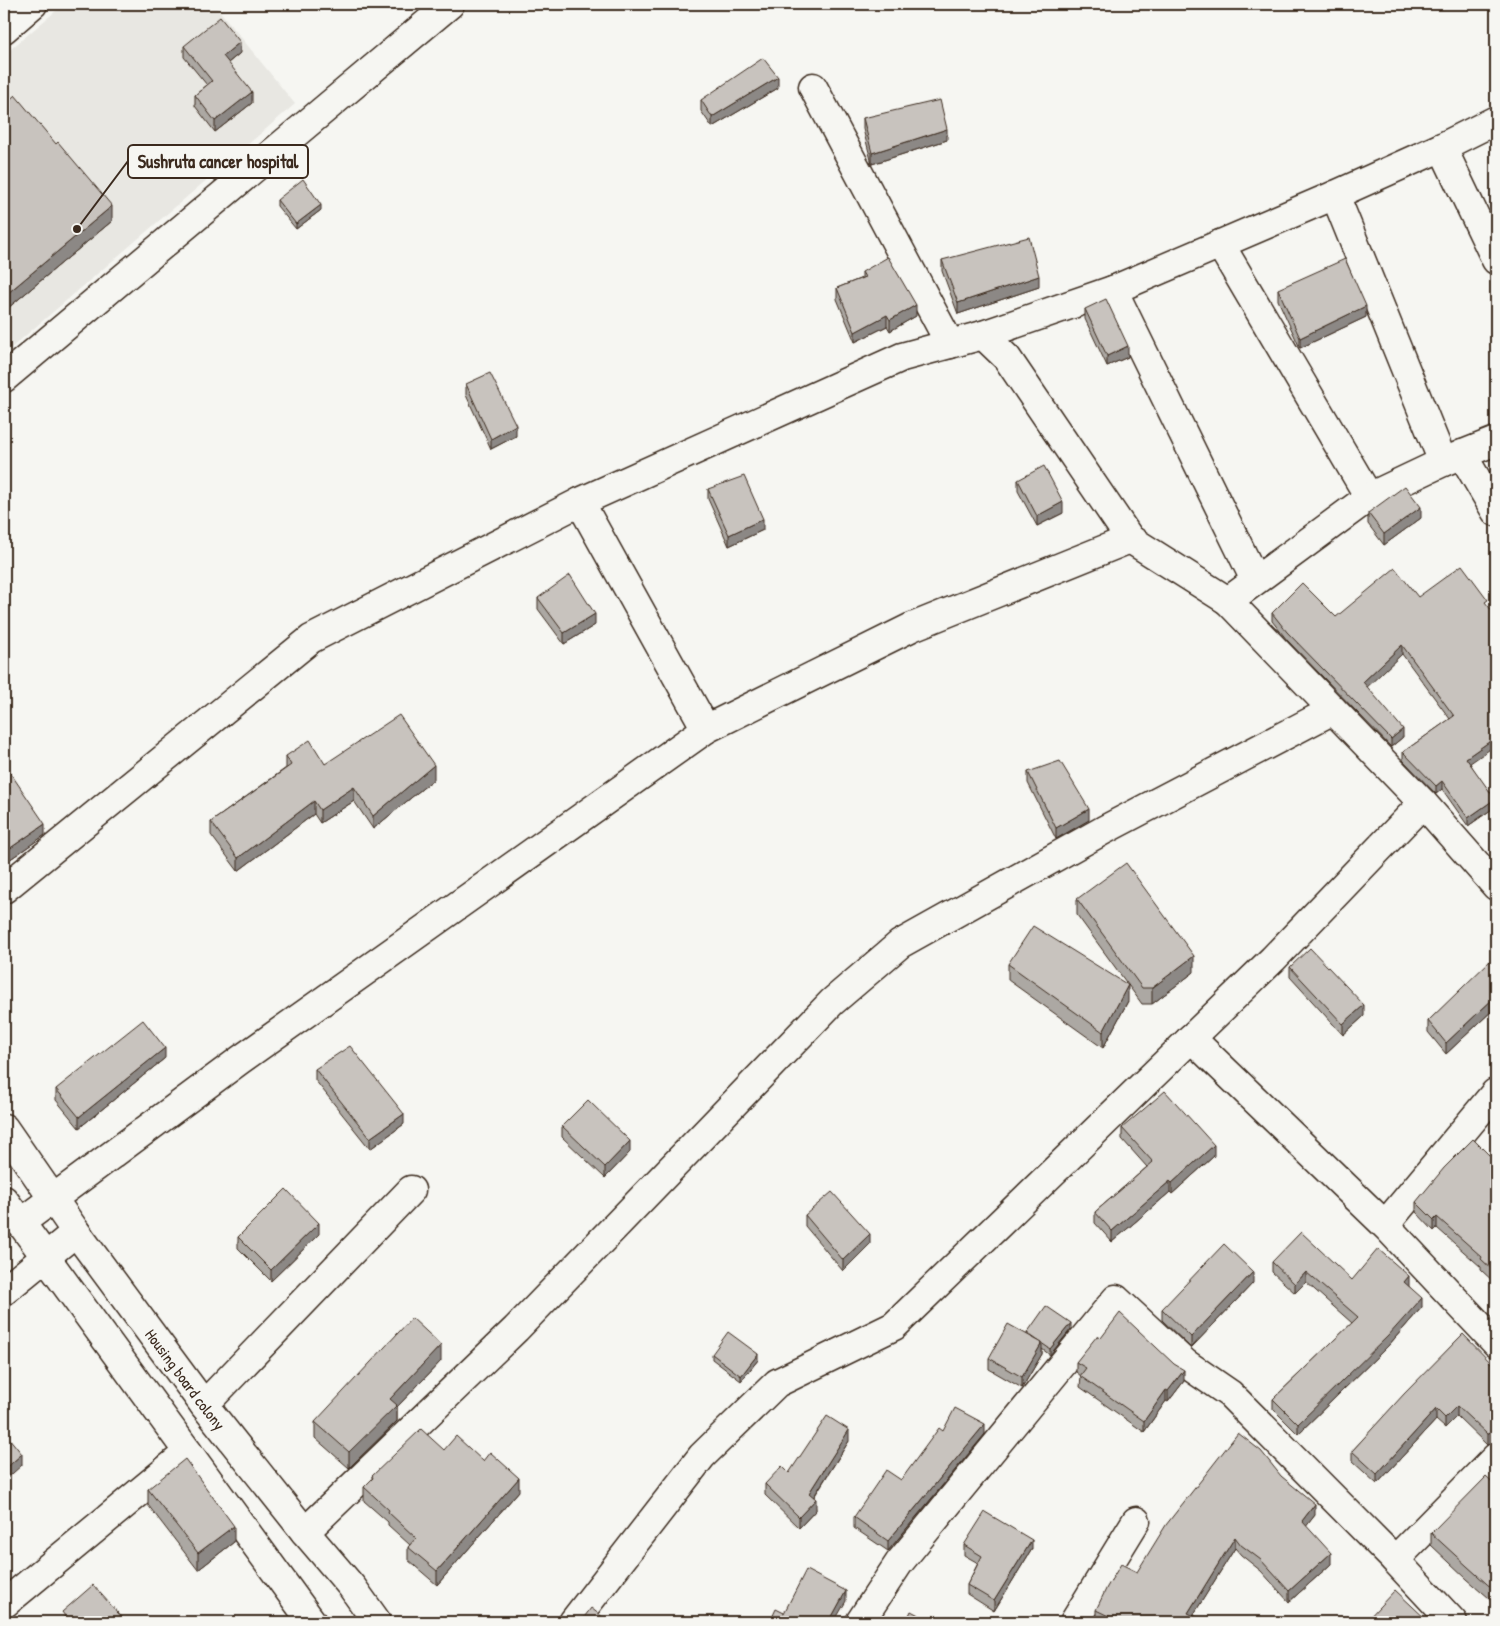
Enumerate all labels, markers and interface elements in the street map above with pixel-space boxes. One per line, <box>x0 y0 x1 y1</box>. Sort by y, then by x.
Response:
callout: Sushruta cancer hospital <box>128 145 308 178</box>
text: Sushruta cancer hospital <box>138 149 299 175</box>
street label: Housing board colony <box>140 1324 231 1435</box>

